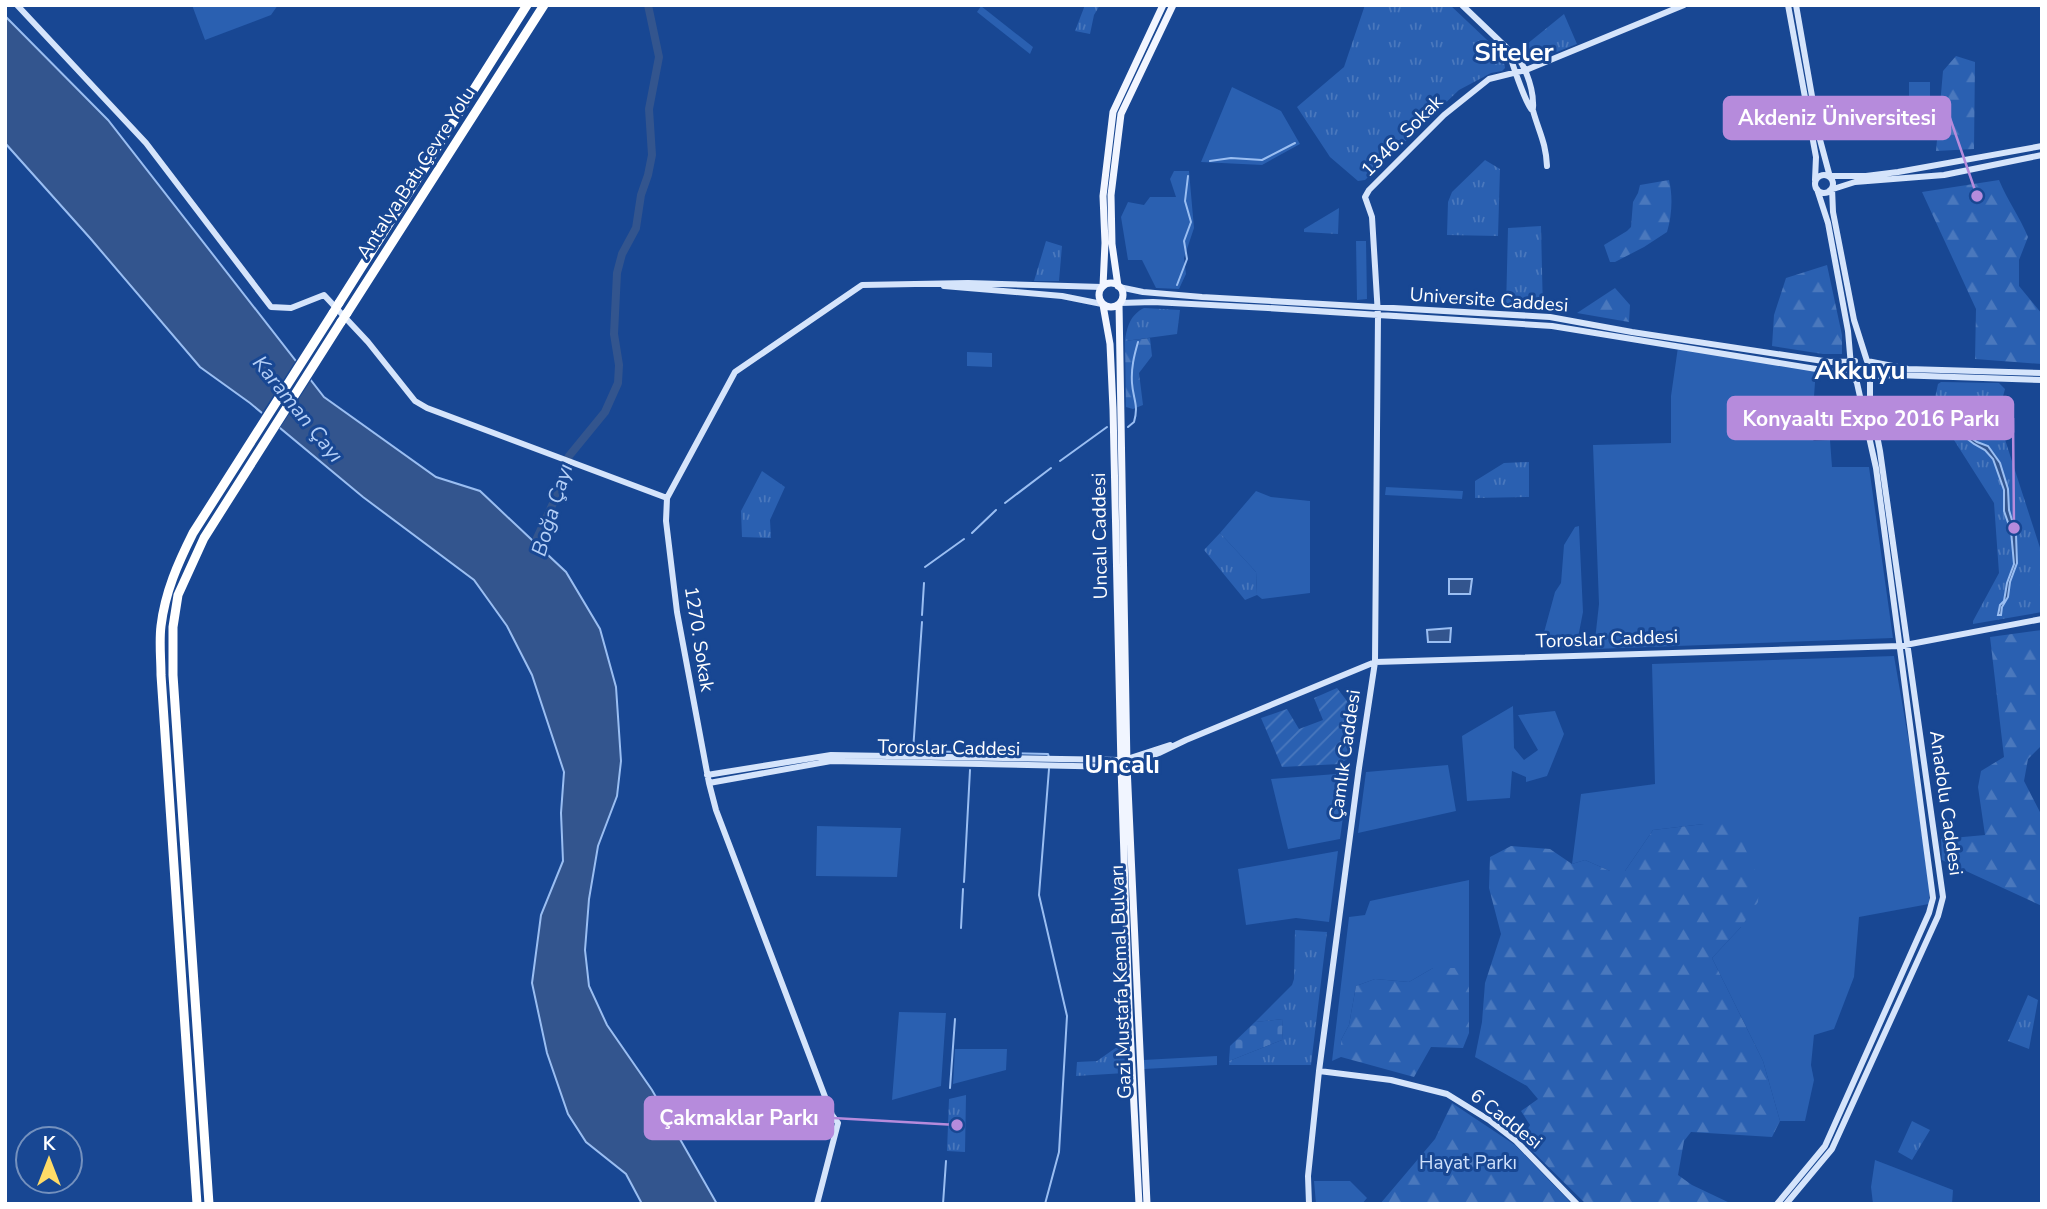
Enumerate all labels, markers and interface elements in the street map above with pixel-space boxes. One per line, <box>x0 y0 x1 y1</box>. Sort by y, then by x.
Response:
district label: Siteler <box>1474 35 1555 70</box>
street label: Antalya Batı Çevre Yolu <box>351 82 481 264</box>
street label: 1346. Sokak <box>1355 89 1449 183</box>
callout: Akdeniz Üniversitesi <box>1724 97 1950 139</box>
text: Akdeniz Üniversitesi <box>1738 104 1936 132</box>
street label: Universite Caddesi <box>1409 281 1569 319</box>
water label: Karaman Çayı <box>246 350 350 468</box>
district label: Akkuyu <box>1814 353 1906 388</box>
callout: Konyaaltı Expo 2016 Parkı <box>1728 397 2013 439</box>
text: Konyaaltı Expo 2016 Parkı <box>1742 405 2000 433</box>
water label: Boğa Çayı <box>525 460 579 560</box>
street label: Uncalı Caddesi <box>1086 472 1114 600</box>
street label: 1270. Sokak <box>678 585 720 694</box>
street label: Toroslar Caddesi <box>1535 624 1679 654</box>
street label: Çamlık Caddesi <box>1323 688 1367 822</box>
street label: Anadolu Caddesi <box>1923 729 1969 877</box>
street label: Toroslar Caddesi <box>877 734 1021 762</box>
district label: Uncalı <box>1084 747 1160 782</box>
street label: Gazi Mustafa Kemal Bulvarı <box>1104 865 1138 1099</box>
street label: 6 Caddesi <box>1465 1083 1547 1155</box>
callout: Çakmaklar Parkı <box>645 1097 833 1139</box>
text: Çakmaklar Parkı <box>659 1104 819 1132</box>
north arrow <box>14 1125 84 1195</box>
text: K <box>43 1131 57 1157</box>
park label: Hayat Parkı <box>1419 1150 1517 1176</box>

